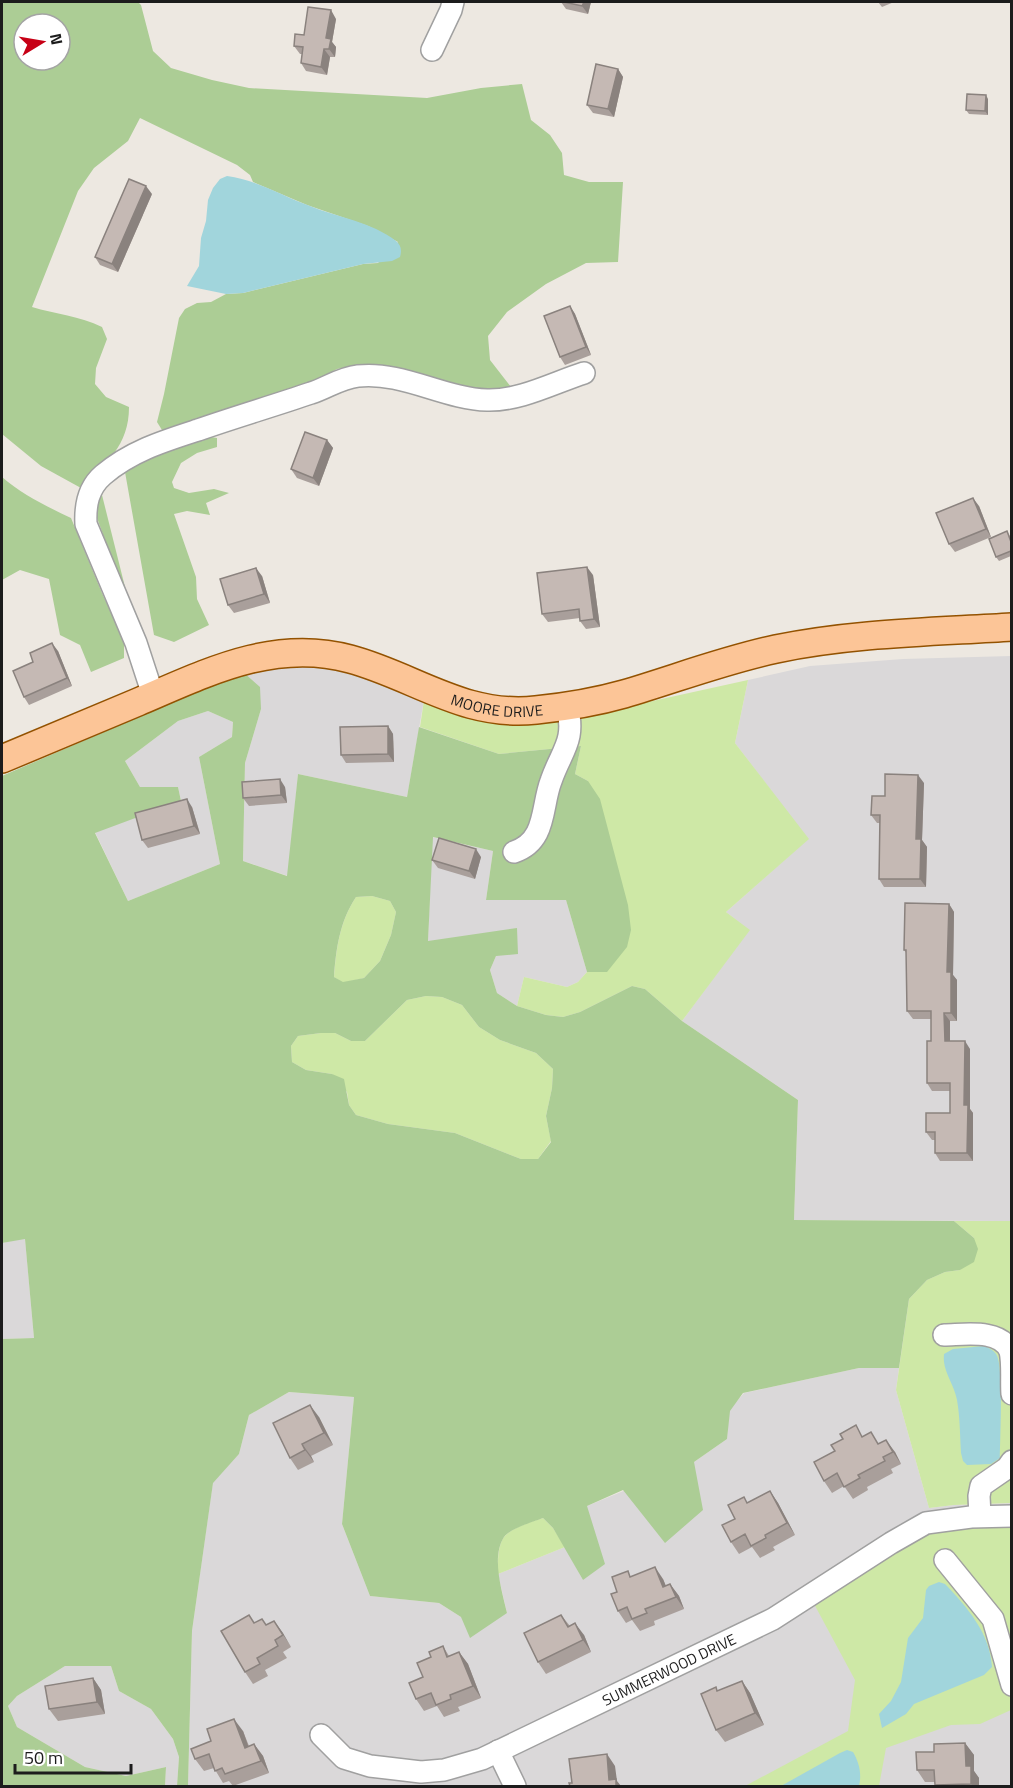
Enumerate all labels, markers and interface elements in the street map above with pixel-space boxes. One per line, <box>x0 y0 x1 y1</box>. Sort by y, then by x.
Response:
north arrow <box>12 12 72 72</box>
text: N <box>44 31 70 47</box>
street label: MOORE DRIVE <box>448 687 544 723</box>
street label: SUMMERWOOD DRIVE <box>598 1627 740 1711</box>
scale bar <box>15 1737 130 1775</box>
text: 50 m <box>24 1744 63 1771</box>

